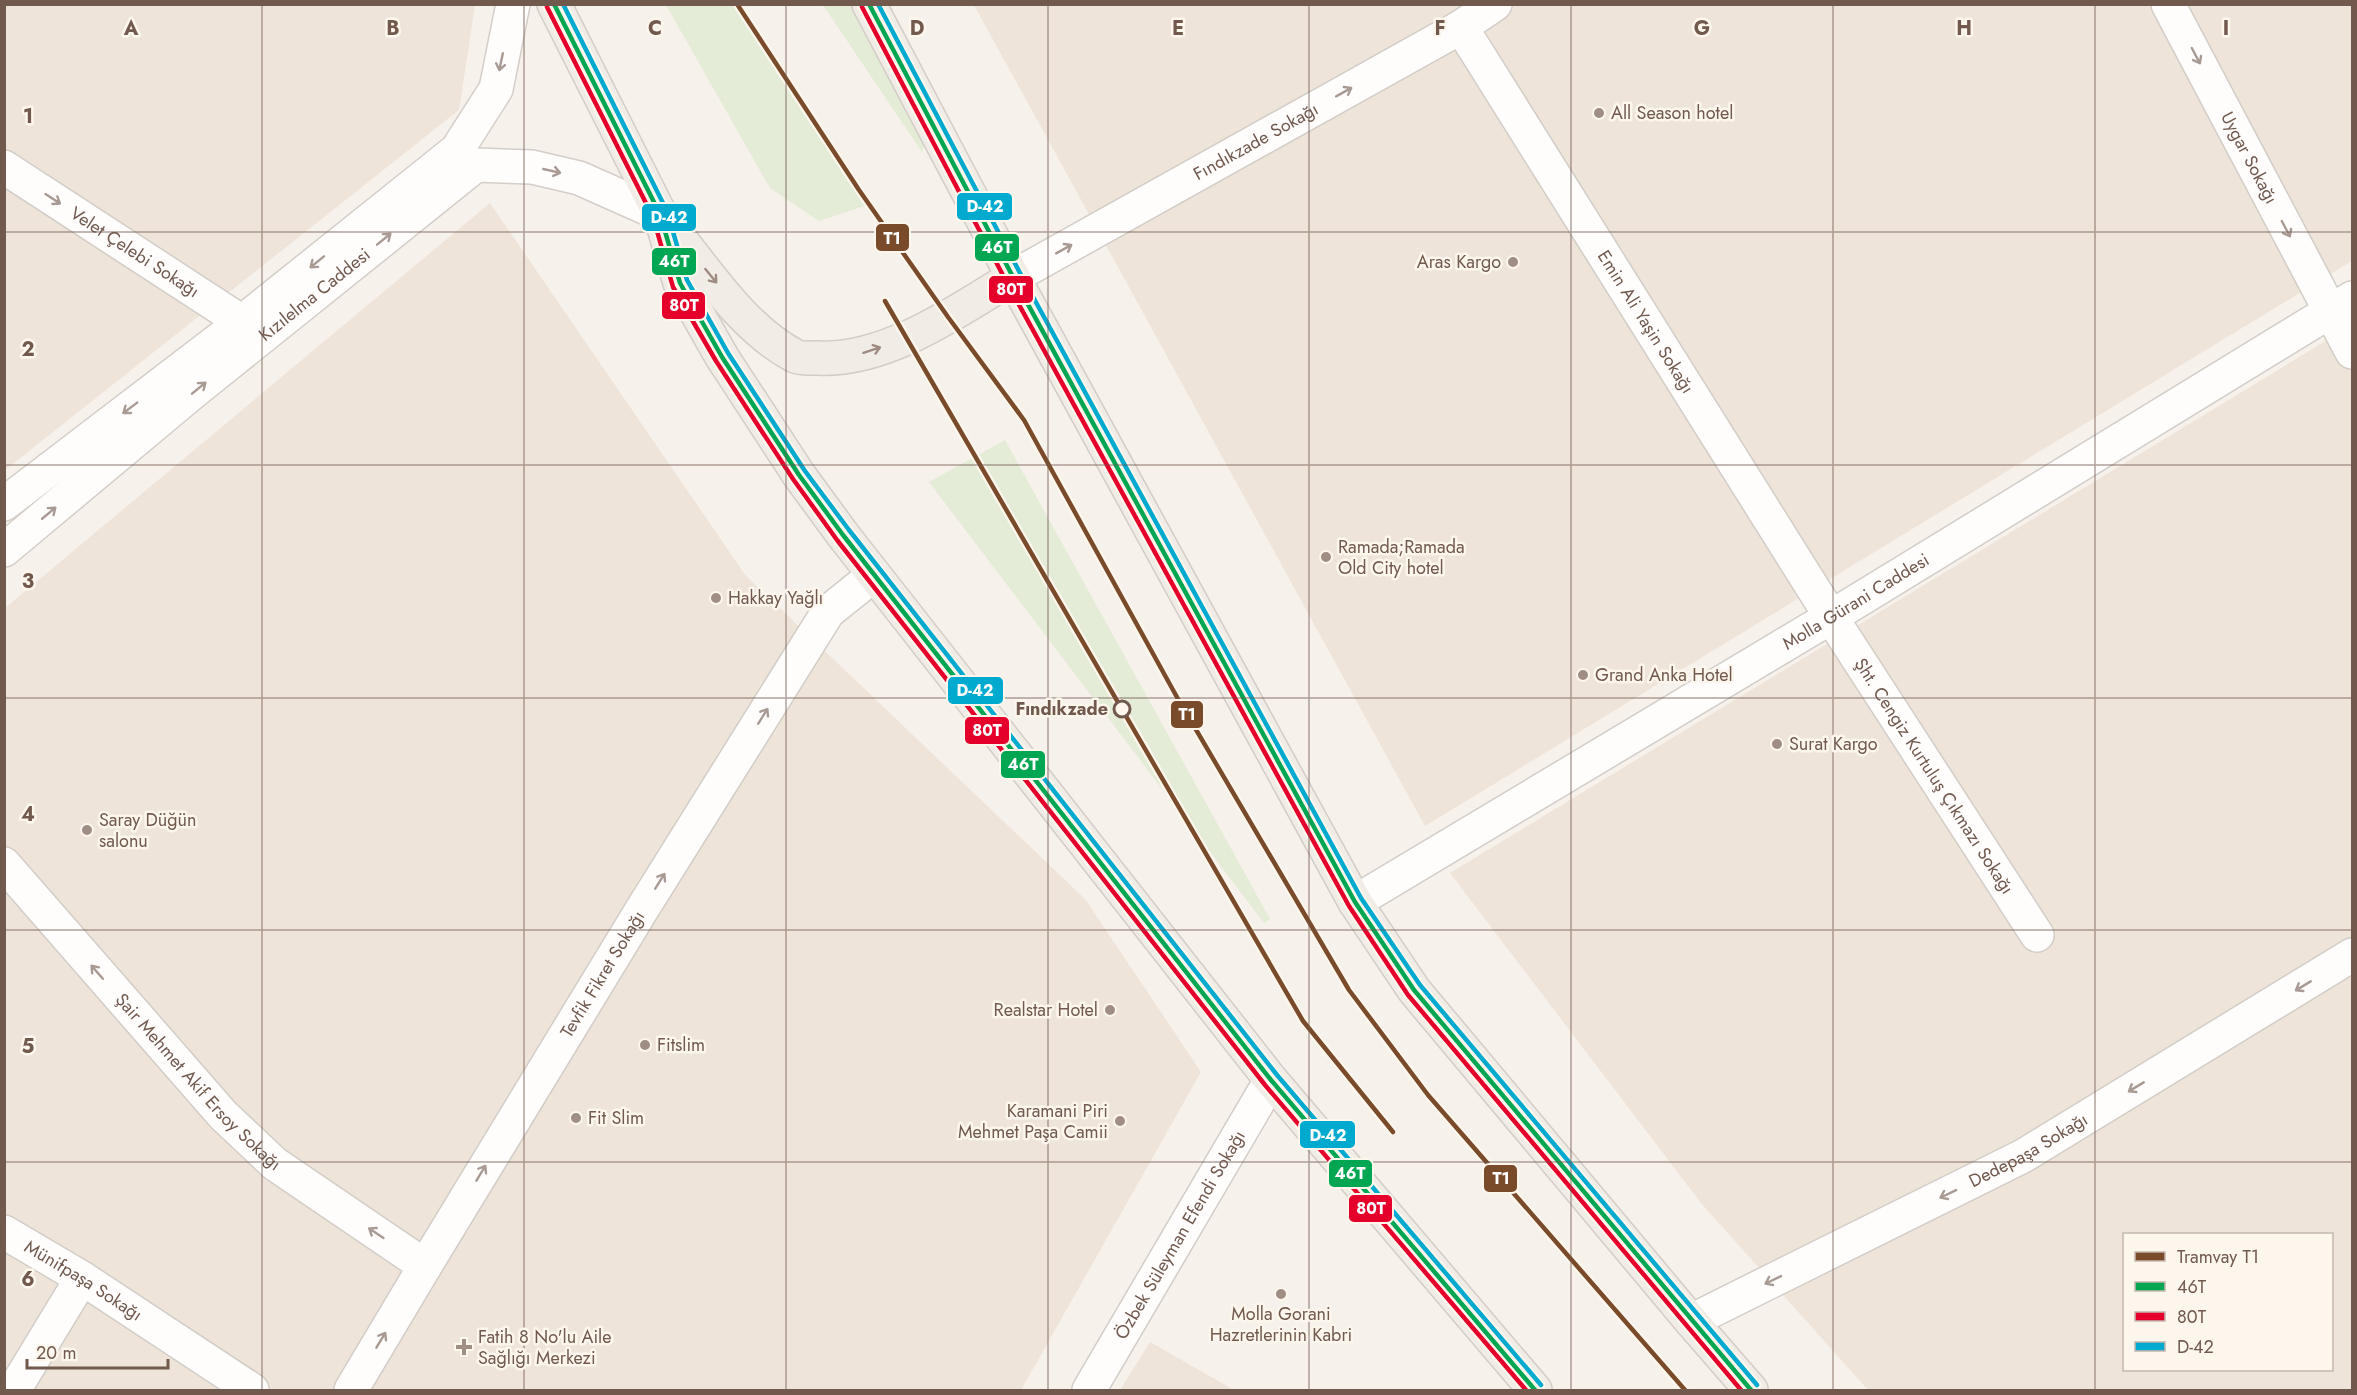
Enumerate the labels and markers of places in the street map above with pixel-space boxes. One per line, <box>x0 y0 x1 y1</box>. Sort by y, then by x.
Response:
place label: All Season hotel <box>1611 100 1733 126</box>
marker: All Season hotel <box>1592 106 1606 120</box>
place label: Aras Kargo <box>1417 249 1501 275</box>
marker: Aras Kargo <box>1506 255 1520 269</box>
place label: Ramada;Ramada Old City hotel <box>1338 534 1465 581</box>
marker: Ramada;Ramada Old City hotel <box>1319 550 1333 564</box>
place label: Hakkay Yağlı <box>728 585 823 611</box>
marker: Hakkay Yağlı <box>709 591 723 605</box>
place label: Grand Anka Hotel <box>1595 662 1733 688</box>
marker: Grand Anka Hotel <box>1576 668 1590 682</box>
place label: Fındıkzade <box>1016 696 1108 722</box>
marker: Fındıkzade <box>1113 700 1131 718</box>
place label: Surat Kargo <box>1789 731 1878 757</box>
marker: Surat Kargo <box>1770 737 1784 751</box>
place label: Saray Düğün salonu <box>99 807 196 854</box>
marker: Saray Düğün salonu <box>80 823 94 837</box>
place label: Realstar Hotel <box>994 997 1098 1023</box>
marker: Realstar Hotel <box>1103 1003 1117 1017</box>
place label: Fitslim <box>657 1032 705 1058</box>
marker: Fitslim <box>638 1038 652 1052</box>
place label: Karamani Piri Mehmet Paşa Camii <box>958 1098 1108 1145</box>
place label: Fit Slim <box>588 1105 644 1131</box>
marker: Fit Slim <box>569 1111 583 1125</box>
marker: Karamani Piri Mehmet Paşa Camii <box>1113 1114 1127 1128</box>
marker: Molla Gorani Hazretlerinin Kabri <box>1274 1287 1288 1301</box>
place label: Molla Gorani Hazretlerinin Kabri <box>1210 1301 1352 1348</box>
place label: Fatih 8 No'lu Aile Sağlığı Merkezi <box>478 1324 612 1371</box>
marker: Fatih 8 No'lu Aile Sağlığı Merkezi <box>455 1338 473 1356</box>

